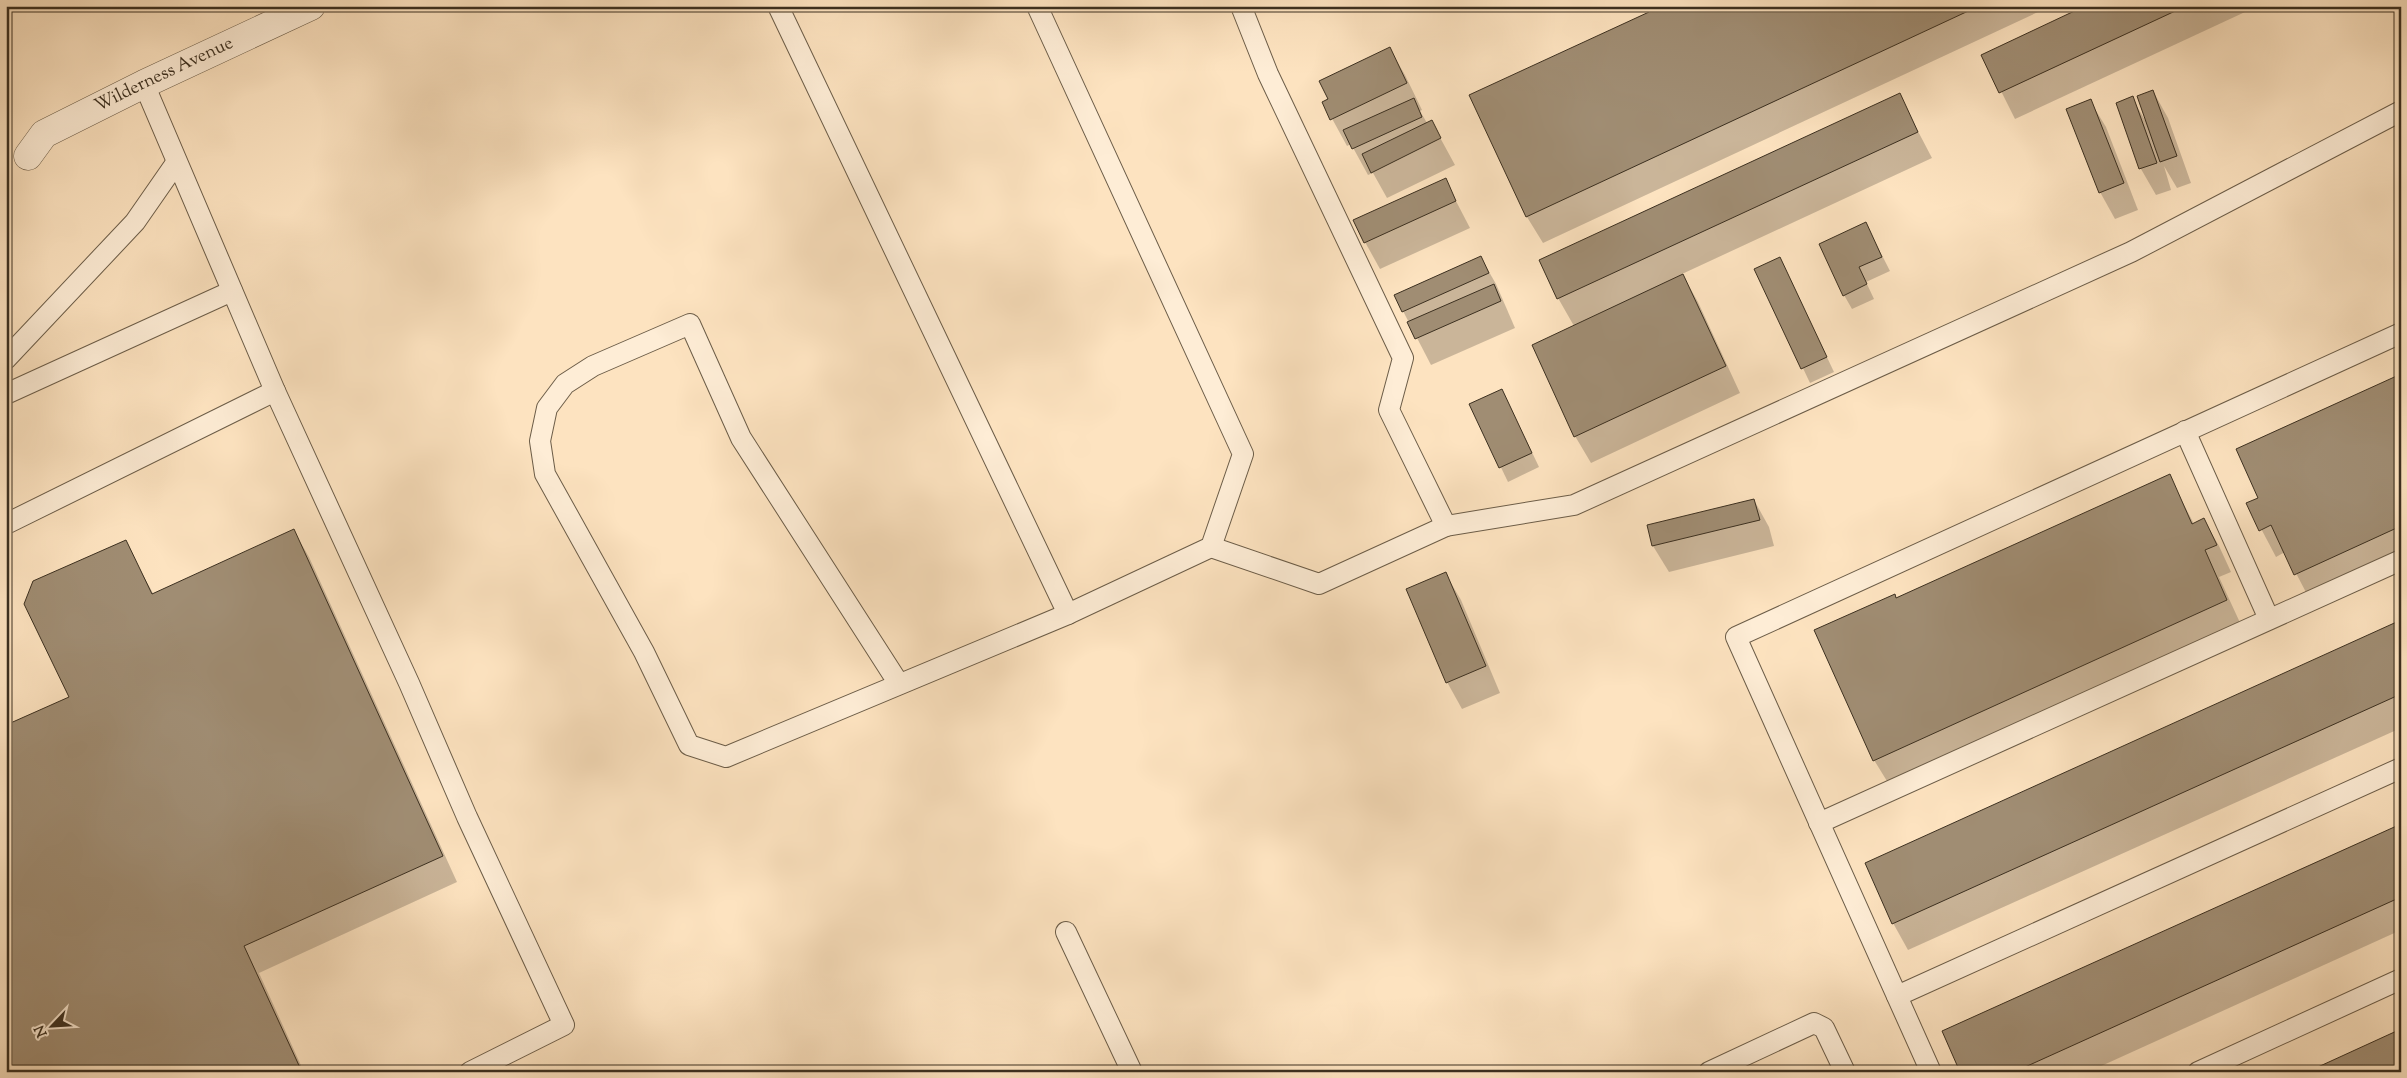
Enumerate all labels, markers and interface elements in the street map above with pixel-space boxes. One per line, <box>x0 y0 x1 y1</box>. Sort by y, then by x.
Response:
street label: Wilderness Avenue <box>90 31 238 120</box>
north arrow <box>28 1000 78 1050</box>
text: N <box>31 1021 53 1040</box>

